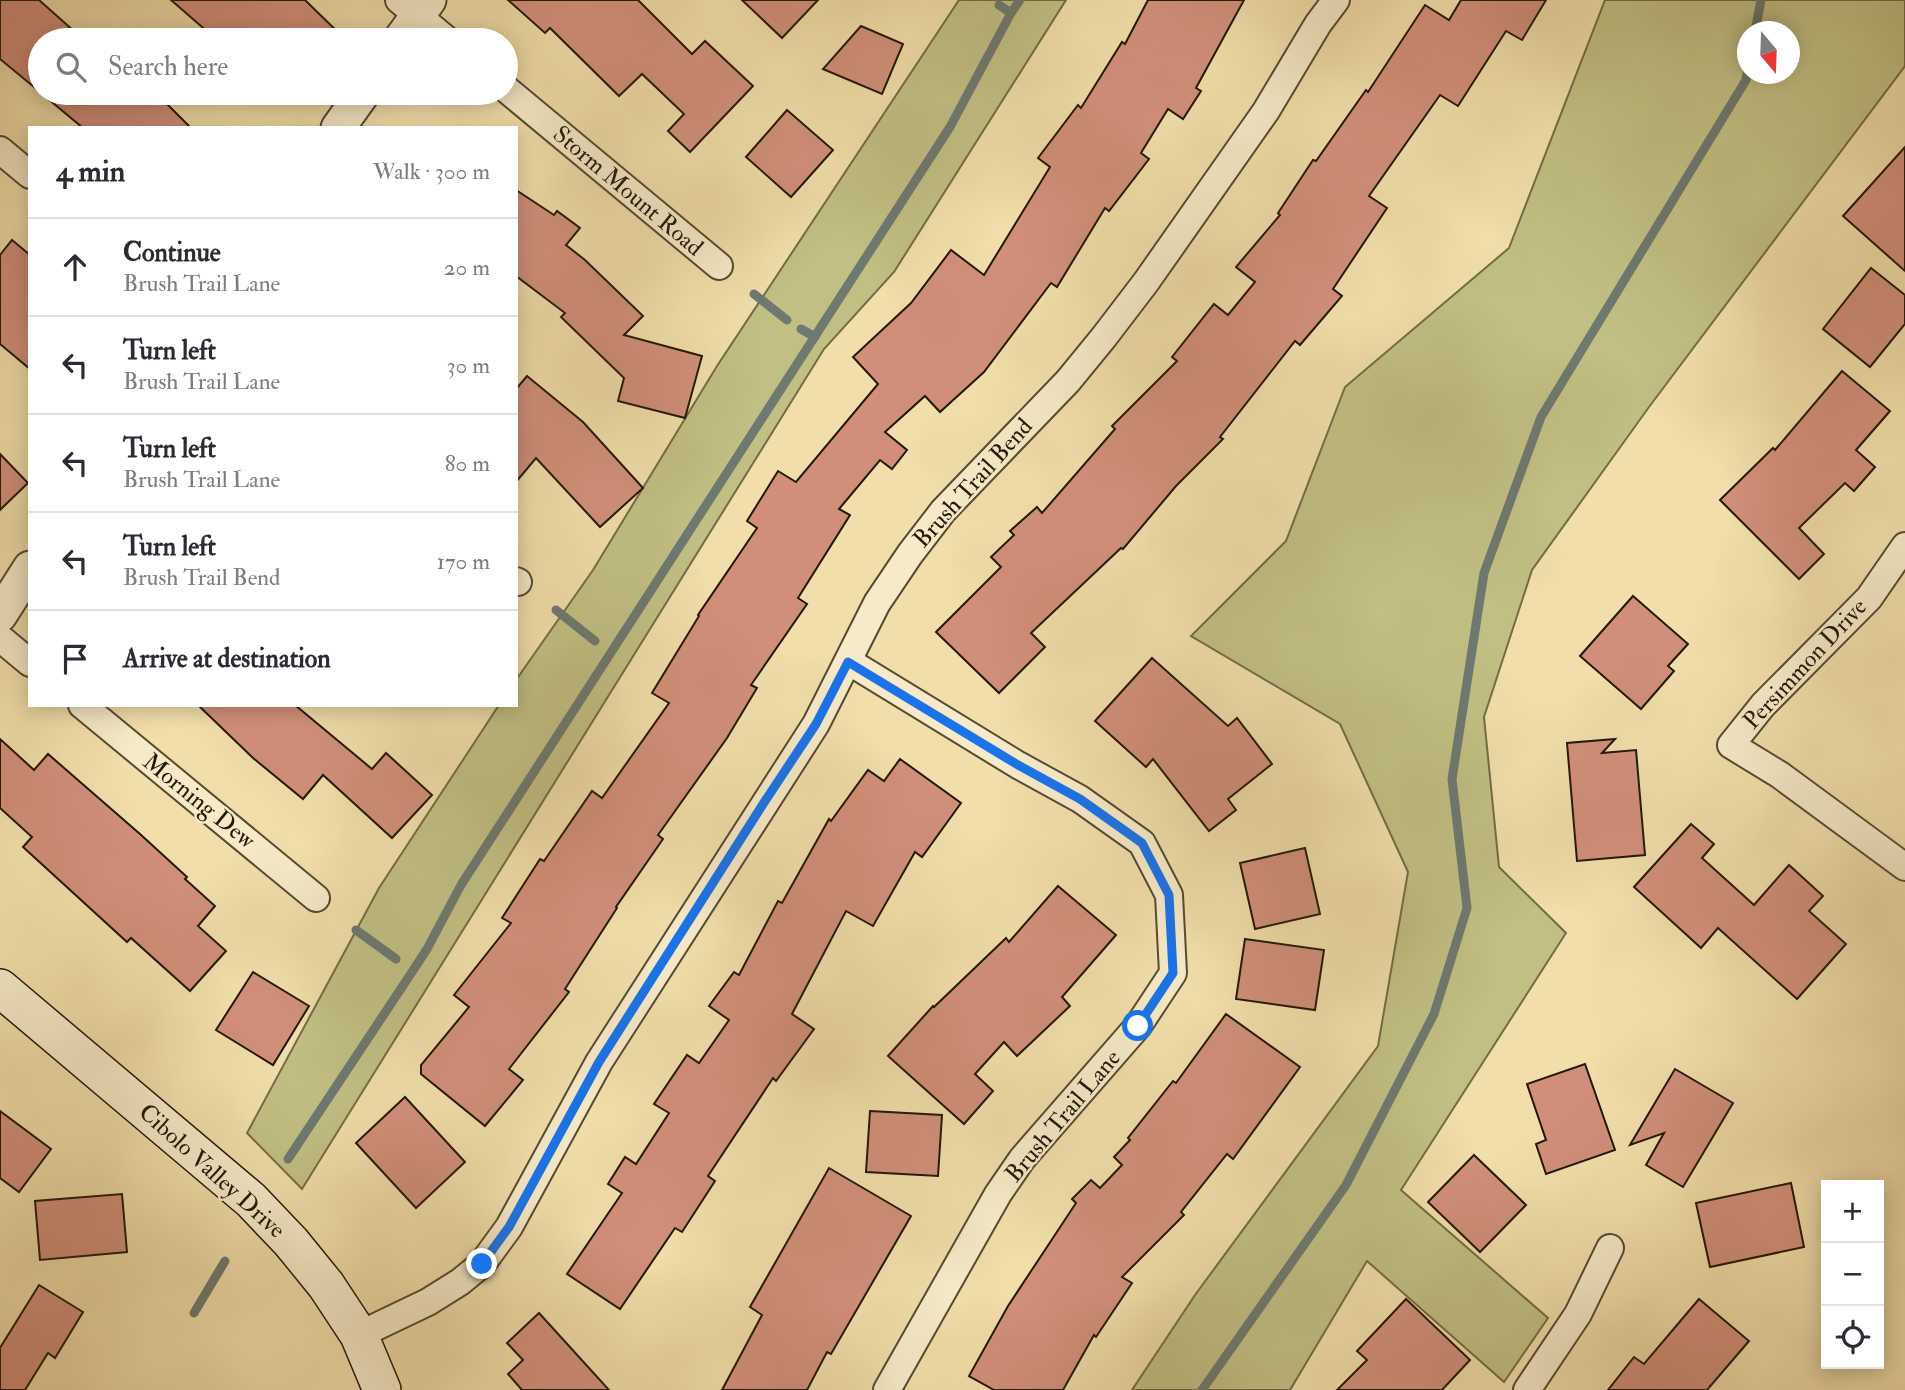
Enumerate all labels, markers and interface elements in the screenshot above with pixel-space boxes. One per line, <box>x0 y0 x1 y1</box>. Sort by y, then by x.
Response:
north arrow <box>1737 21 1800 84</box>
search box <box>28 28 518 105</box>
icon: search <box>52 48 90 86</box>
text: Search here <box>108 51 228 83</box>
street label: Storm Mount Road <box>546 119 710 263</box>
text: 4 min <box>56 153 125 190</box>
text: Walk · 300 m <box>373 157 490 186</box>
text: Continue <box>123 237 221 269</box>
icon: ahead <box>56 248 94 286</box>
text: 20 m <box>444 253 490 282</box>
text: Brush Trail Lane <box>123 269 280 298</box>
text: Turn left <box>123 335 216 367</box>
icon: left <box>56 346 94 384</box>
text: 30 m <box>447 351 490 380</box>
text: Brush Trail Lane <box>123 367 280 396</box>
street label: Brush Trail Bend <box>907 411 1040 554</box>
text: Turn left <box>123 433 216 465</box>
icon: left <box>56 444 94 482</box>
text: 80 m <box>445 449 490 478</box>
text: Brush Trail Lane <box>123 465 280 494</box>
text: Turn left <box>123 531 216 563</box>
icon: left <box>56 542 94 580</box>
text: 170 m <box>437 547 490 576</box>
text: Brush Trail Bend <box>123 563 280 592</box>
street label: Persimmon Drive <box>1736 592 1874 736</box>
icon: arrive <box>56 640 94 678</box>
text: Arrive at destination <box>123 643 331 675</box>
street label: Morning Dew <box>137 746 262 856</box>
route start <box>1122 1010 1153 1041</box>
street label: Brush Trail Lane <box>998 1043 1128 1189</box>
street label: Cibolo Valley Drive <box>132 1097 292 1245</box>
map controls <box>1821 1180 1884 1369</box>
button: + <box>1821 1180 1884 1243</box>
button: − <box>1821 1243 1884 1306</box>
route end <box>466 1248 497 1279</box>
button: locate <box>1821 1306 1884 1369</box>

